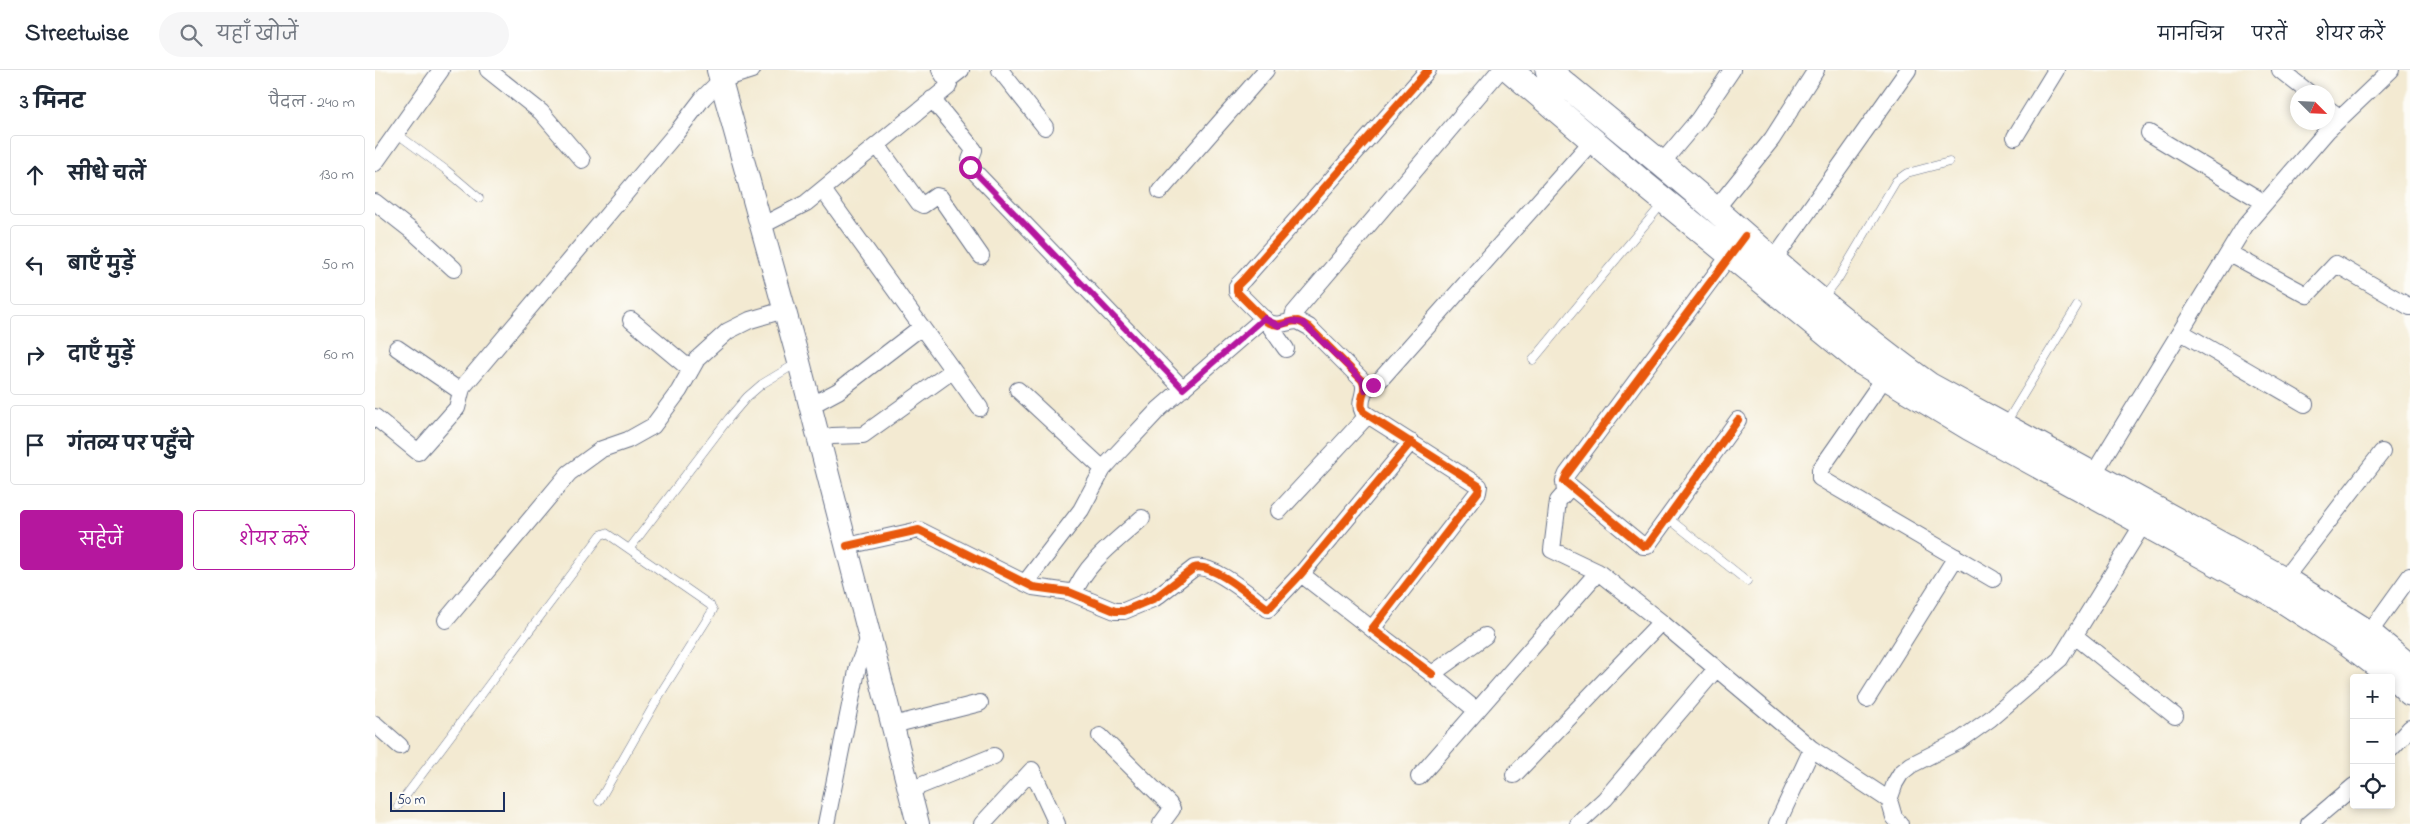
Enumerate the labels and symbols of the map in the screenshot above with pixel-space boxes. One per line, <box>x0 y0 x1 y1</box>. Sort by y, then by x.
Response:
north arrow <box>2290 85 2335 130</box>
route start <box>959 156 982 179</box>
route end <box>1362 374 1385 397</box>
scale bar <box>390 789 505 812</box>

